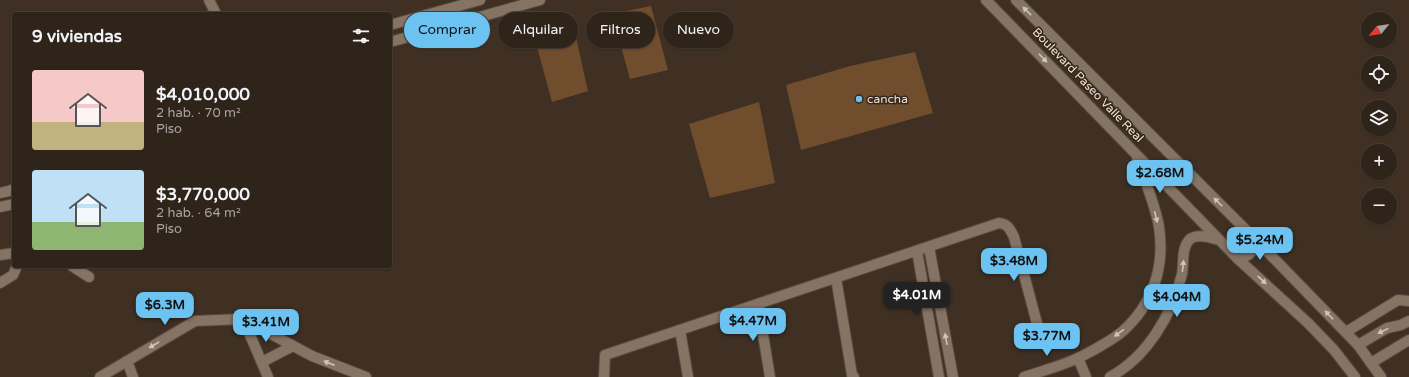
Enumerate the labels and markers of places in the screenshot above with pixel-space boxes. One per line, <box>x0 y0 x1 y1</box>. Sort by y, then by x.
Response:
place label: cancha <box>867 92 908 106</box>
marker: cancha <box>854 94 864 104</box>
pin: $2.68M <box>1127 160 1193 194</box>
pin: $5.24M <box>1227 227 1293 261</box>
pin: $3.48M <box>981 248 1047 282</box>
pin: $4.01M <box>884 282 950 316</box>
pin: $4.04M <box>1144 284 1210 318</box>
pin: $6.3M <box>137 292 193 326</box>
pin: $4.47M <box>720 308 786 342</box>
pin: $3.41M <box>233 309 299 343</box>
pin: $3.77M <box>1014 323 1080 357</box>

